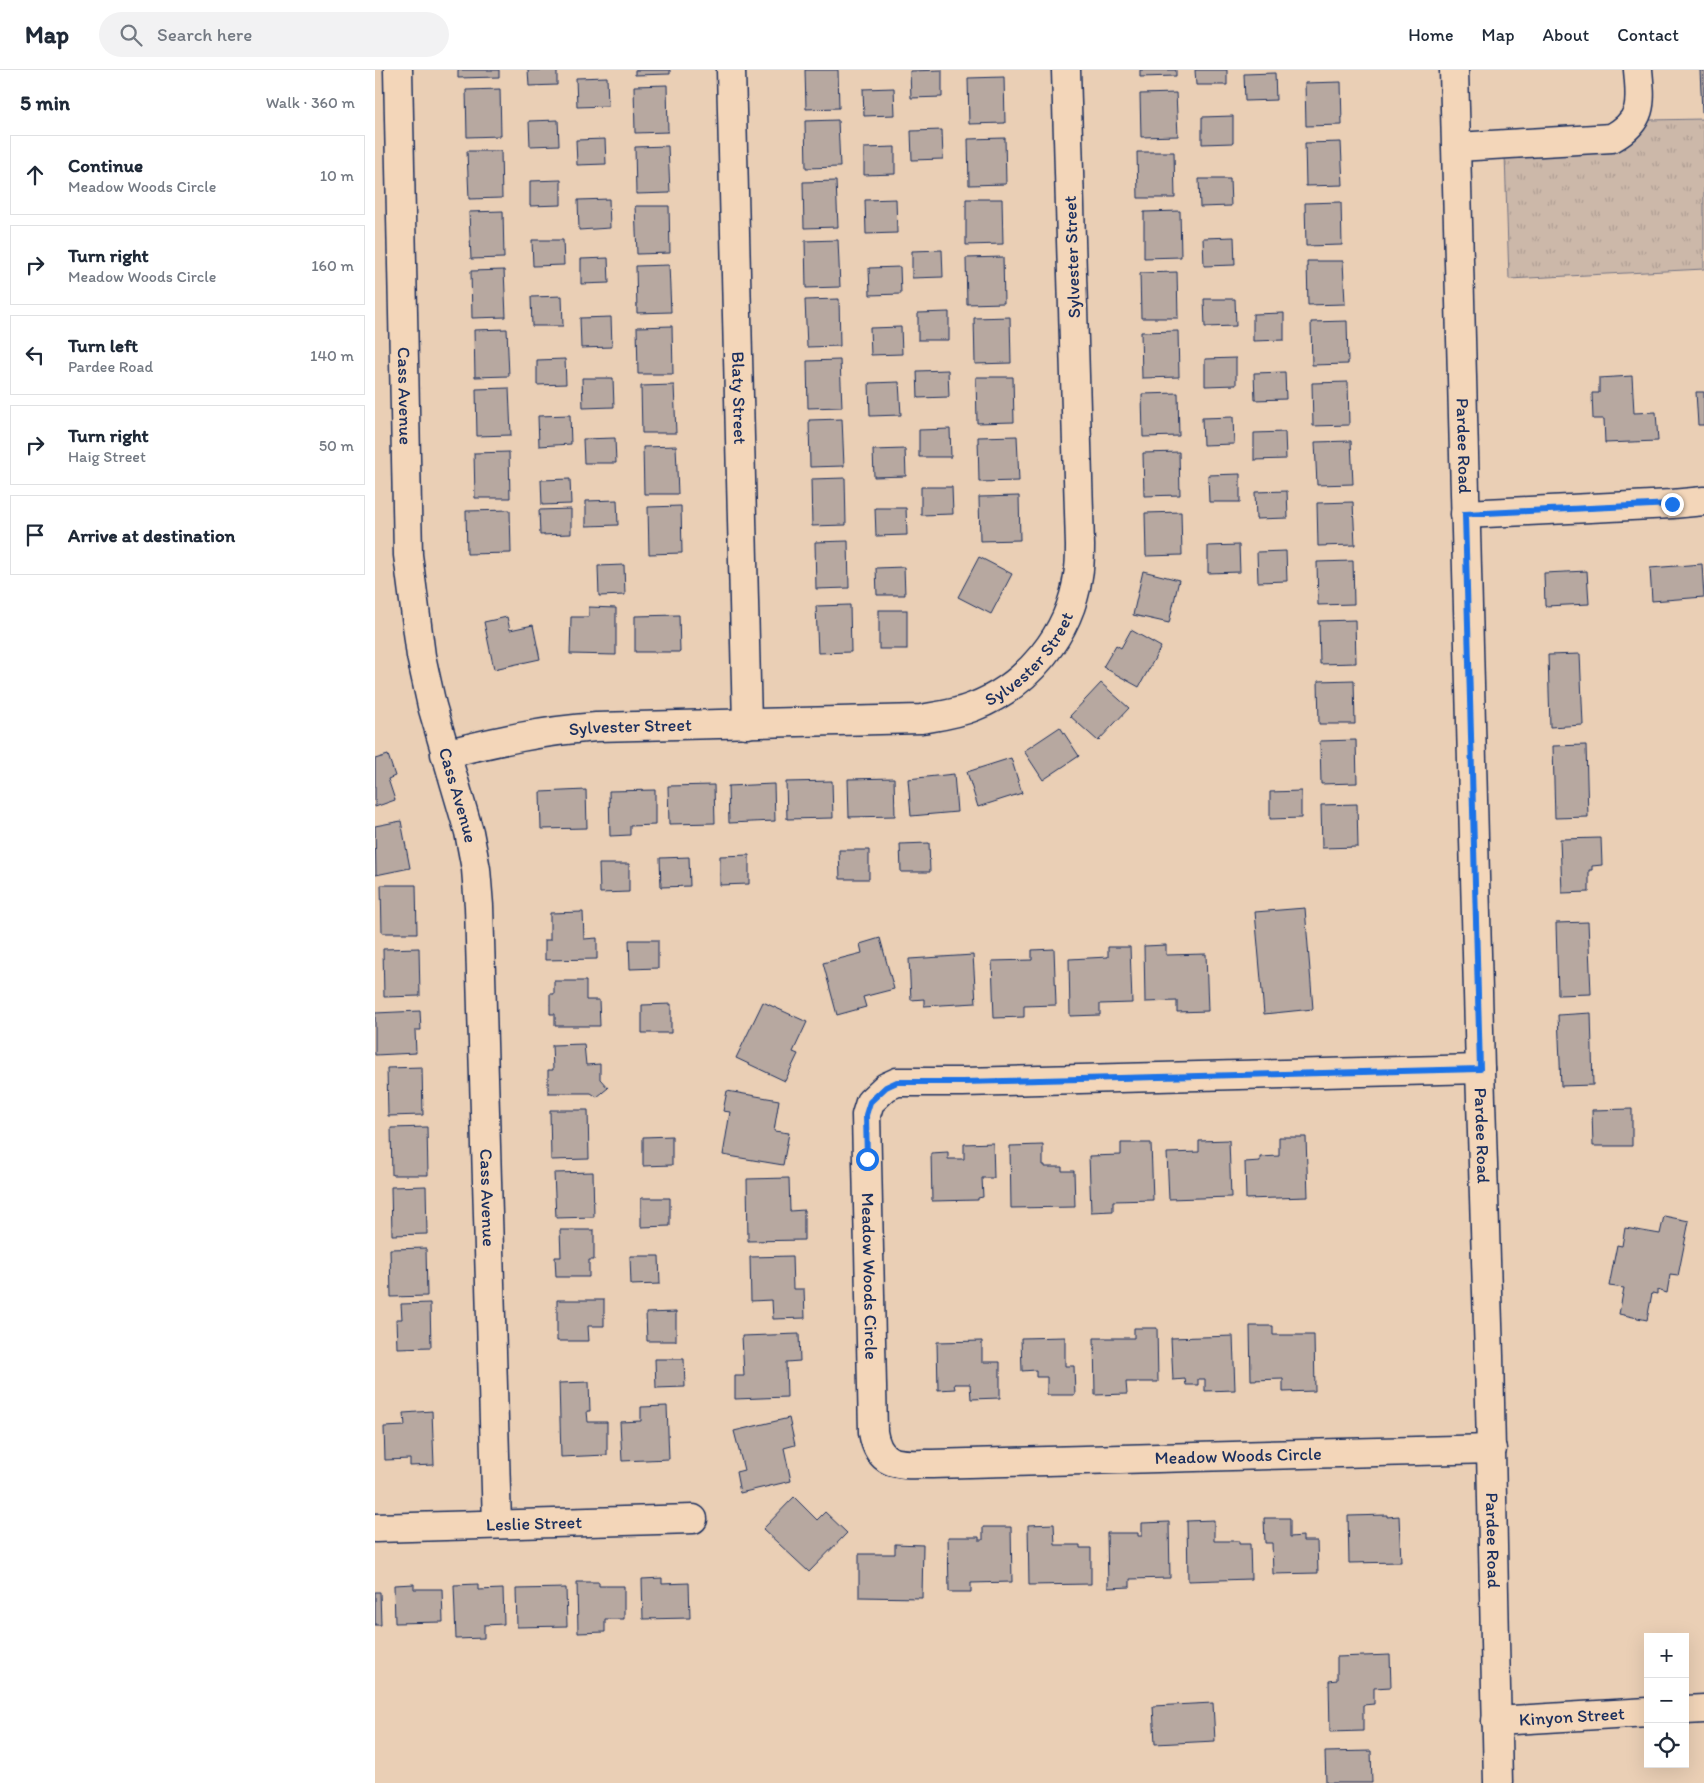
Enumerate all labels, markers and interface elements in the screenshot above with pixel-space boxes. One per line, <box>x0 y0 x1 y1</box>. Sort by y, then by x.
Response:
search box <box>99 12 449 57</box>
text: Map <box>25 20 69 49</box>
icon: search <box>117 21 145 49</box>
text: Search here <box>157 23 252 46</box>
text: Home <box>1408 24 1454 46</box>
text: Map <box>1482 24 1515 46</box>
text: About <box>1543 24 1589 46</box>
text: Contact <box>1617 24 1679 46</box>
text: 5 min <box>20 90 70 115</box>
text: Walk · 360 m <box>266 93 355 112</box>
text: Continue <box>68 154 143 177</box>
icon: ahead <box>21 161 49 189</box>
text: 10 m <box>320 166 354 185</box>
text: Meadow Woods Circle <box>68 177 216 196</box>
street label: Sylvester Street <box>1059 195 1085 319</box>
text: Turn right <box>68 244 149 267</box>
icon: right <box>21 251 49 279</box>
text: 160 m <box>311 256 354 275</box>
text: Meadow Woods Circle <box>68 267 216 286</box>
text: Turn left <box>68 334 138 357</box>
icon: left <box>21 341 49 369</box>
text: 140 m <box>310 346 354 365</box>
street label: Cass Avenue <box>393 347 417 445</box>
street label: Blaty Street <box>727 351 751 445</box>
text: Pardee Road <box>68 357 153 376</box>
street label: Pardee Road <box>1452 398 1476 494</box>
text: Turn right <box>68 424 149 447</box>
icon: right <box>21 431 49 459</box>
text: 50 m <box>319 436 354 455</box>
text: Haig Street <box>68 447 146 466</box>
route end <box>1661 493 1684 516</box>
icon: arrive <box>21 521 49 549</box>
text: Arrive at destination <box>68 524 235 547</box>
street label: Sylvester Street <box>981 608 1078 711</box>
street label: Sylvester Street <box>568 714 692 741</box>
street label: Cass Avenue <box>434 745 482 845</box>
street label: Pardee Road <box>1470 1087 1495 1184</box>
street label: Cass Avenue <box>475 1148 500 1247</box>
route start <box>856 1148 879 1171</box>
street label: Meadow Woods Circle <box>857 1192 882 1360</box>
street label: Meadow Woods Circle <box>1154 1443 1322 1469</box>
street label: Pardee Road <box>1481 1492 1505 1589</box>
street label: Leslie Street <box>486 1511 583 1536</box>
map controls <box>1644 1633 1689 1768</box>
button: + <box>1644 1633 1689 1678</box>
button: − <box>1644 1678 1689 1723</box>
street label: Kinyon Street <box>1518 1702 1626 1731</box>
button: locate <box>1644 1723 1689 1768</box>

